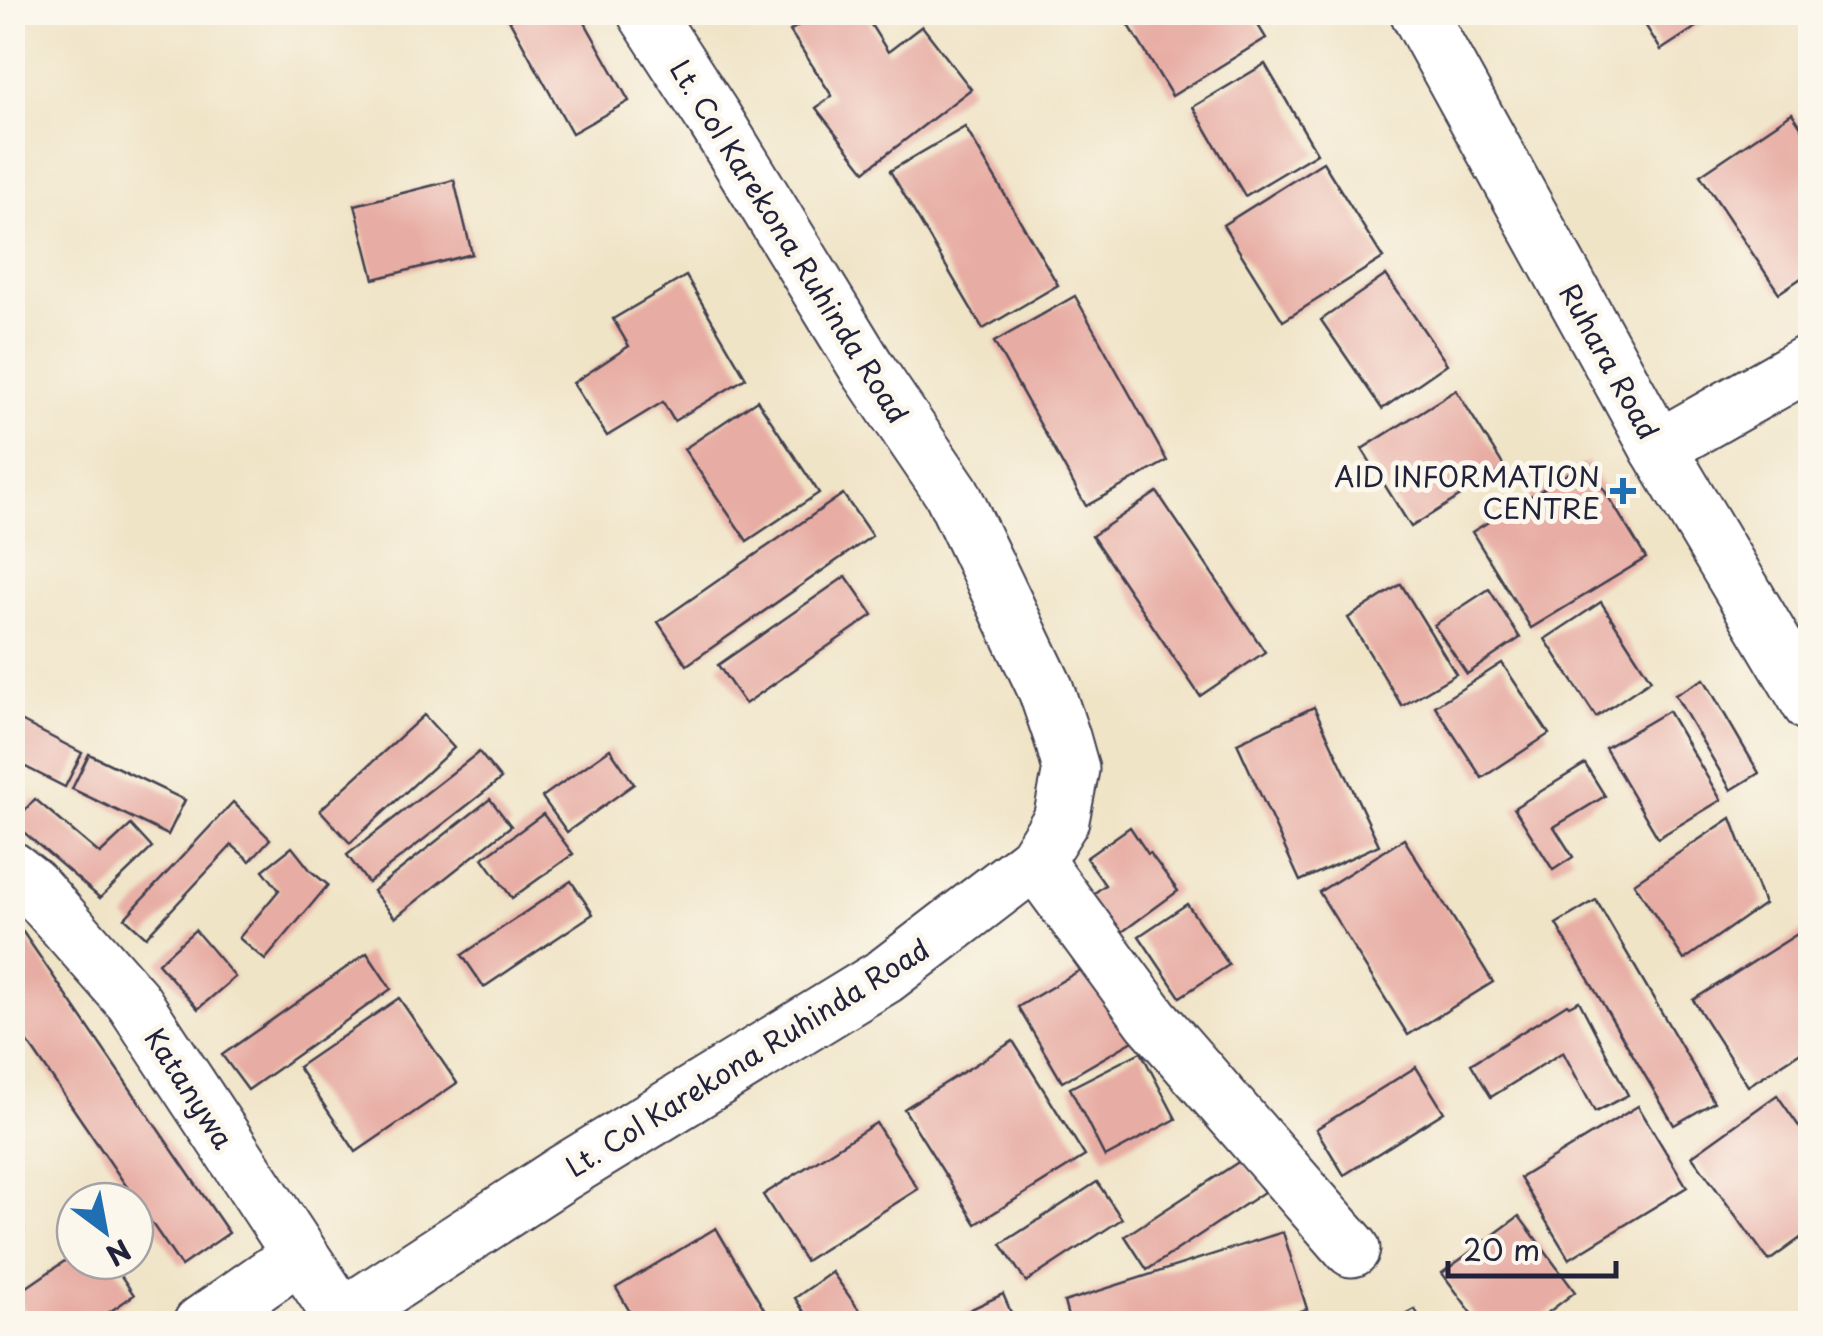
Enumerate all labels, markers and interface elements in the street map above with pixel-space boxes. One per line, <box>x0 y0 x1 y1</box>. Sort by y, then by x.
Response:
street label: Lt. Col Karekona Ruhinda Road <box>660 51 920 431</box>
street label: Ruhara Road <box>1549 275 1671 447</box>
place label: AID INFORMATION CENTRE <box>1334 454 1600 529</box>
marker: AID INFORMATION CENTRE <box>1610 478 1636 504</box>
street label: Lt. Col Karekona Ruhinda Road <box>557 927 937 1187</box>
street label: Katanywa <box>135 1019 245 1157</box>
north arrow <box>55 1181 155 1281</box>
scale bar <box>1448 1216 1616 1278</box>
text: 20 m <box>1463 1226 1540 1271</box>
text: N <box>98 1229 140 1278</box>

